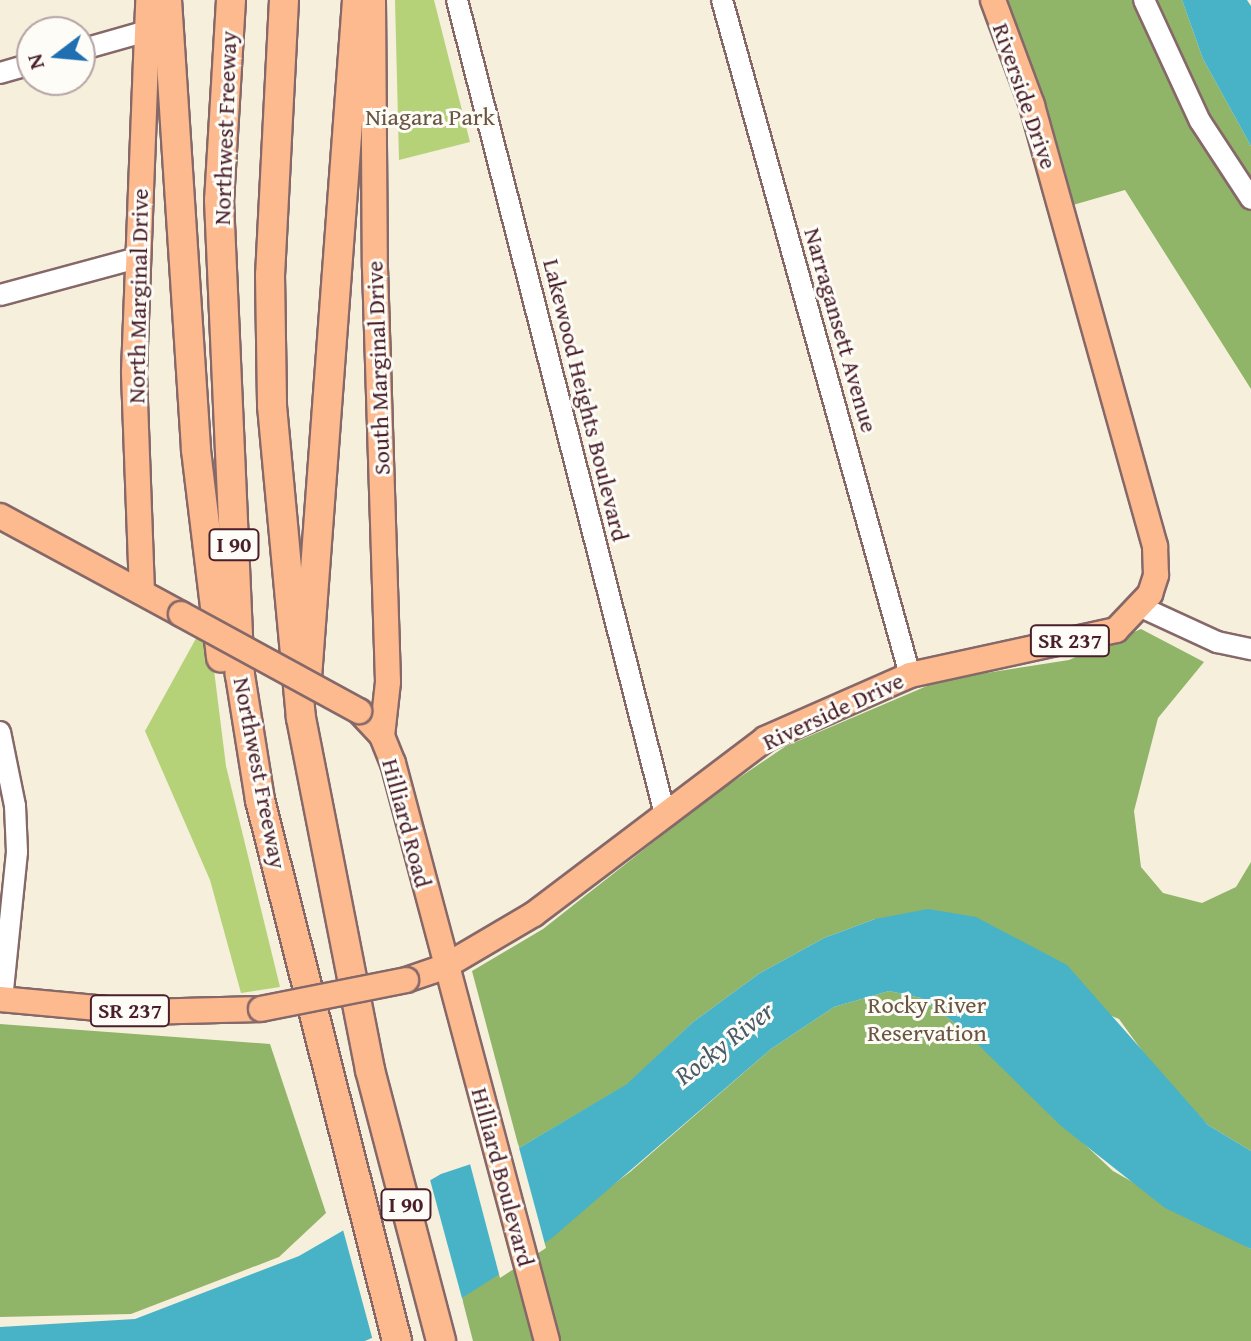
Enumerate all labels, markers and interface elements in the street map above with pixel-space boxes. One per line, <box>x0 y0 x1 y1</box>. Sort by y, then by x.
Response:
north arrow <box>16 16 96 96</box>
street label: Riverside Drive <box>987 19 1063 173</box>
street label: Northwest Freeway <box>207 30 243 226</box>
text: N <box>17 51 52 74</box>
park label: Niagara Park <box>365 103 495 131</box>
street label: North Marginal Drive <box>122 188 154 404</box>
street label: Narragansett Avenue <box>798 224 884 436</box>
street label: Lakewood Heights Boulevard <box>537 256 635 544</box>
street label: South Marginal Drive <box>360 260 396 476</box>
road number: I 90 <box>208 527 260 563</box>
road number: SR 237 <box>1028 623 1112 659</box>
street label: Riverside Drive <box>758 666 908 756</box>
street label: Northwest Freeway <box>227 675 293 871</box>
street label: Hilliard Road <box>376 755 438 891</box>
park label: Rocky River Reservation <box>867 991 987 1047</box>
road number: SR 237 <box>88 993 172 1029</box>
water label: Rocky River <box>668 995 780 1091</box>
street label: Hilliard Boulevard <box>465 1084 541 1270</box>
road number: I 90 <box>380 1187 432 1223</box>

